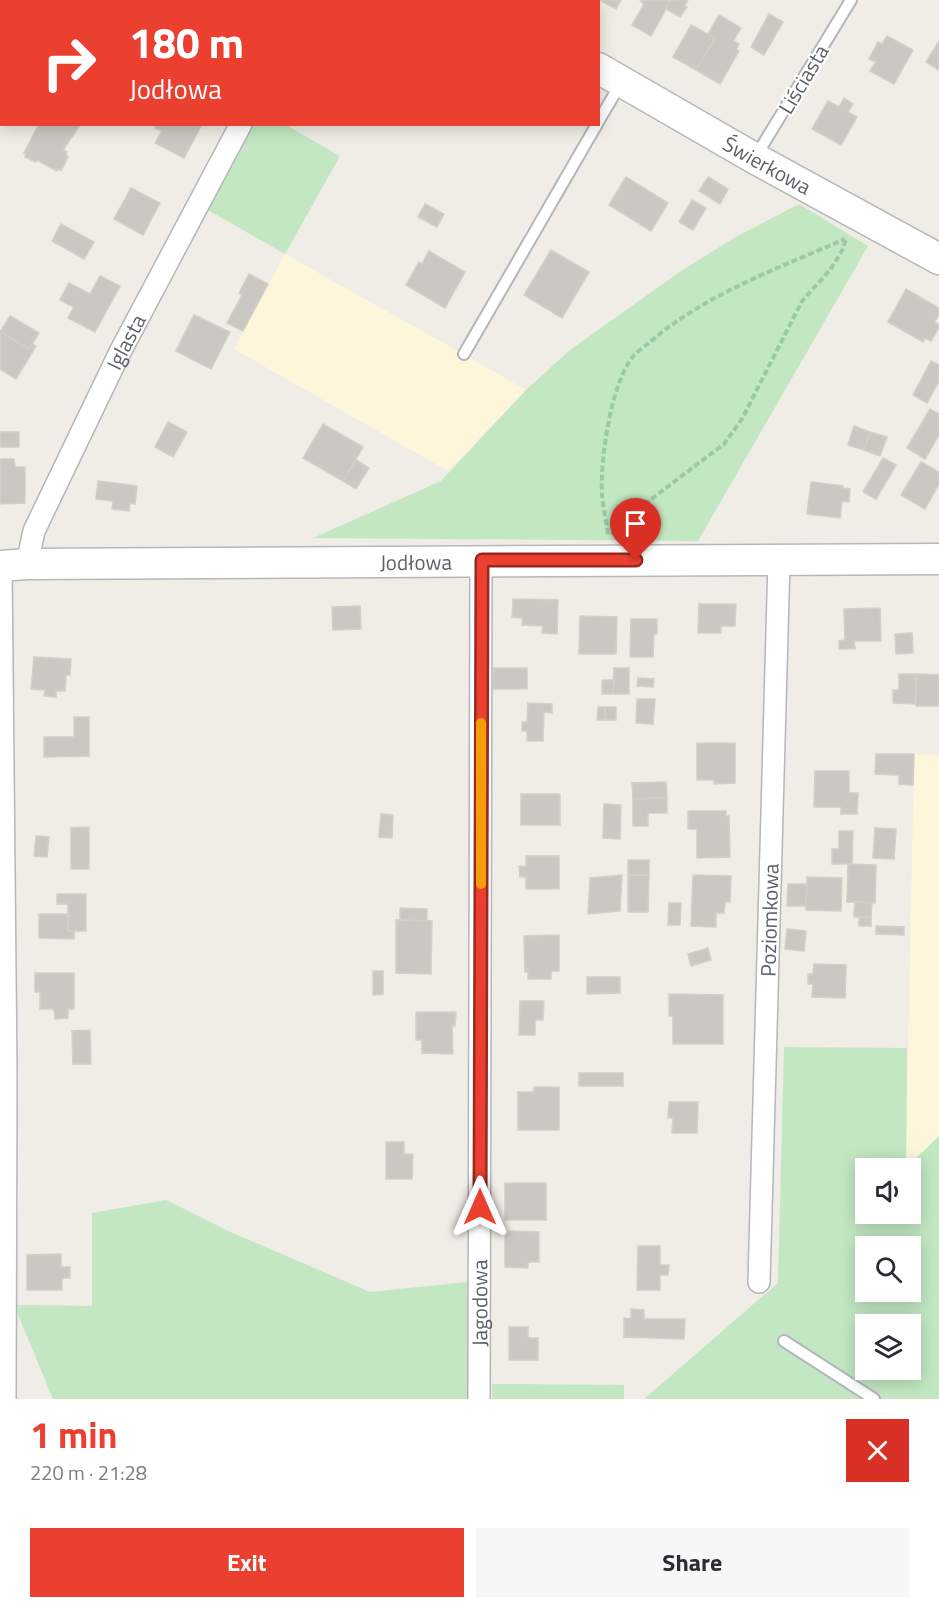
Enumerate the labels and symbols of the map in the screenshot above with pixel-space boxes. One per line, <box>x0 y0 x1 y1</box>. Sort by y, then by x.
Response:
street label: Liściasta <box>770 38 837 120</box>
street label: Świerkowa <box>717 127 818 203</box>
street label: Iglasta <box>98 308 154 375</box>
pin <box>610 498 661 560</box>
street label: Jodłowa <box>380 546 453 578</box>
street label: Poziomkowa <box>751 863 787 977</box>
position arrow <box>448 1175 512 1239</box>
street label: Jagodowa <box>463 1259 495 1347</box>

